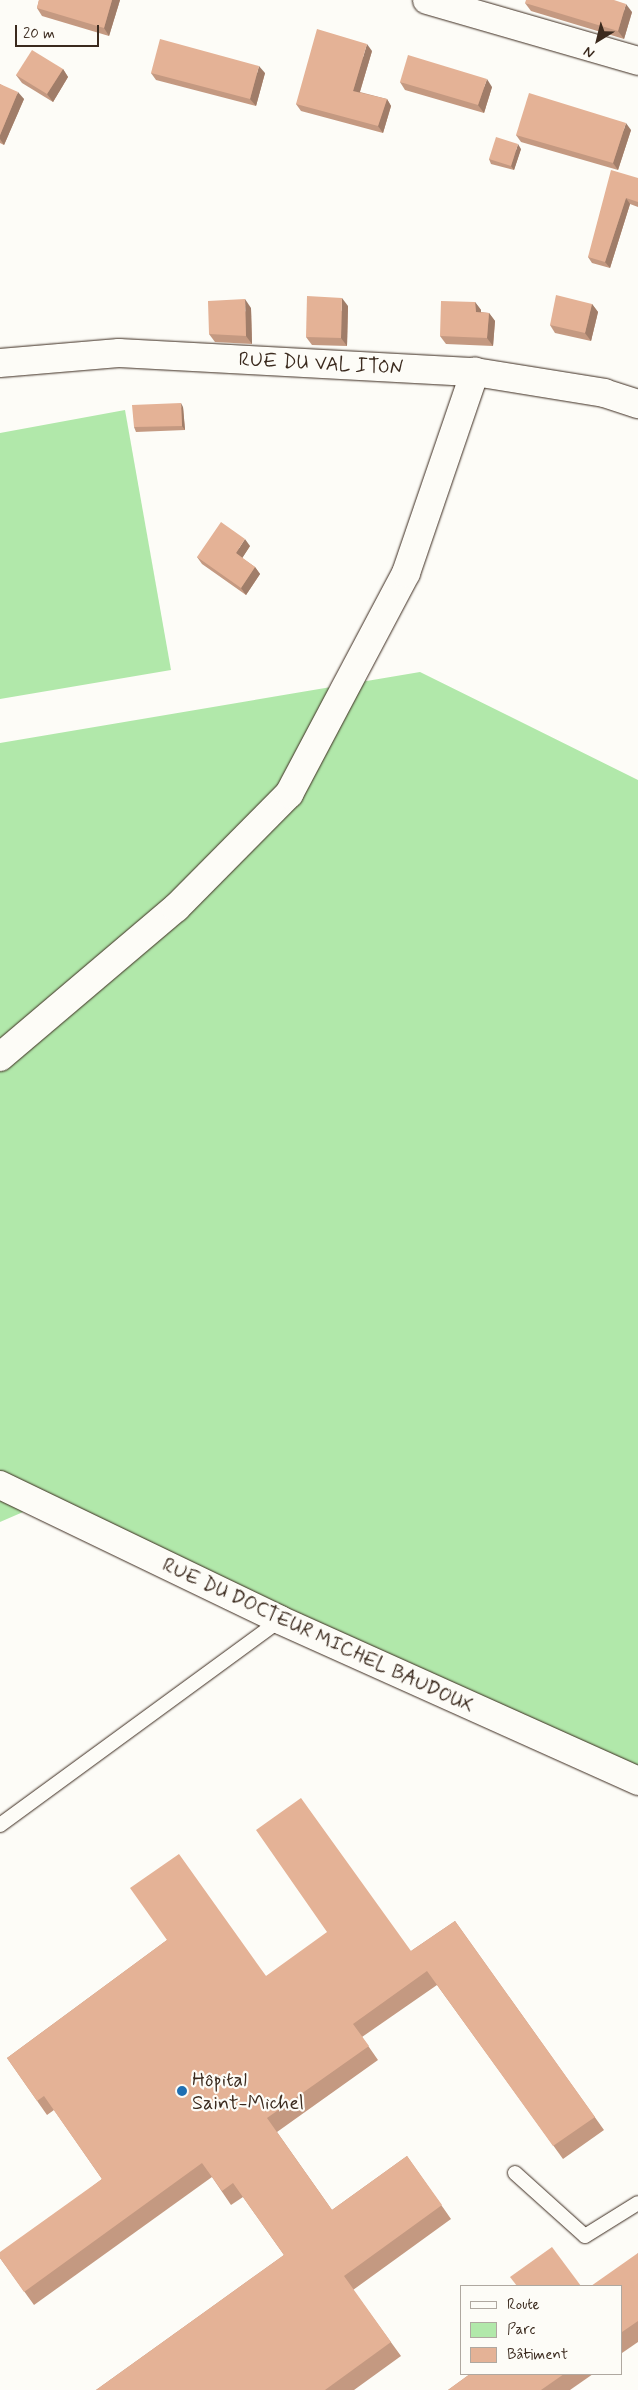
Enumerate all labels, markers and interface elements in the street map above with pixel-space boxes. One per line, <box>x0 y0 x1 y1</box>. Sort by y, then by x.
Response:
scale bar <box>18 15 101 47</box>
north arrow <box>573 15 623 65</box>
text: 20 m <box>23 24 55 44</box>
text: N <box>580 42 598 62</box>
street label: RUE DU VAL ITON <box>238 348 404 380</box>
street label: RUE DU DOCTEUR MICHEL BAUDOUX <box>157 1553 479 1719</box>
place label: Hôpital Saint-Michel <box>192 2068 304 2115</box>
marker: Hôpital Saint-Michel <box>176 2085 188 2097</box>
legend <box>460 2285 623 2375</box>
text: Route <box>507 2295 540 2315</box>
text: Parc <box>507 2320 535 2340</box>
text: Bâtiment <box>507 2345 568 2365</box>

